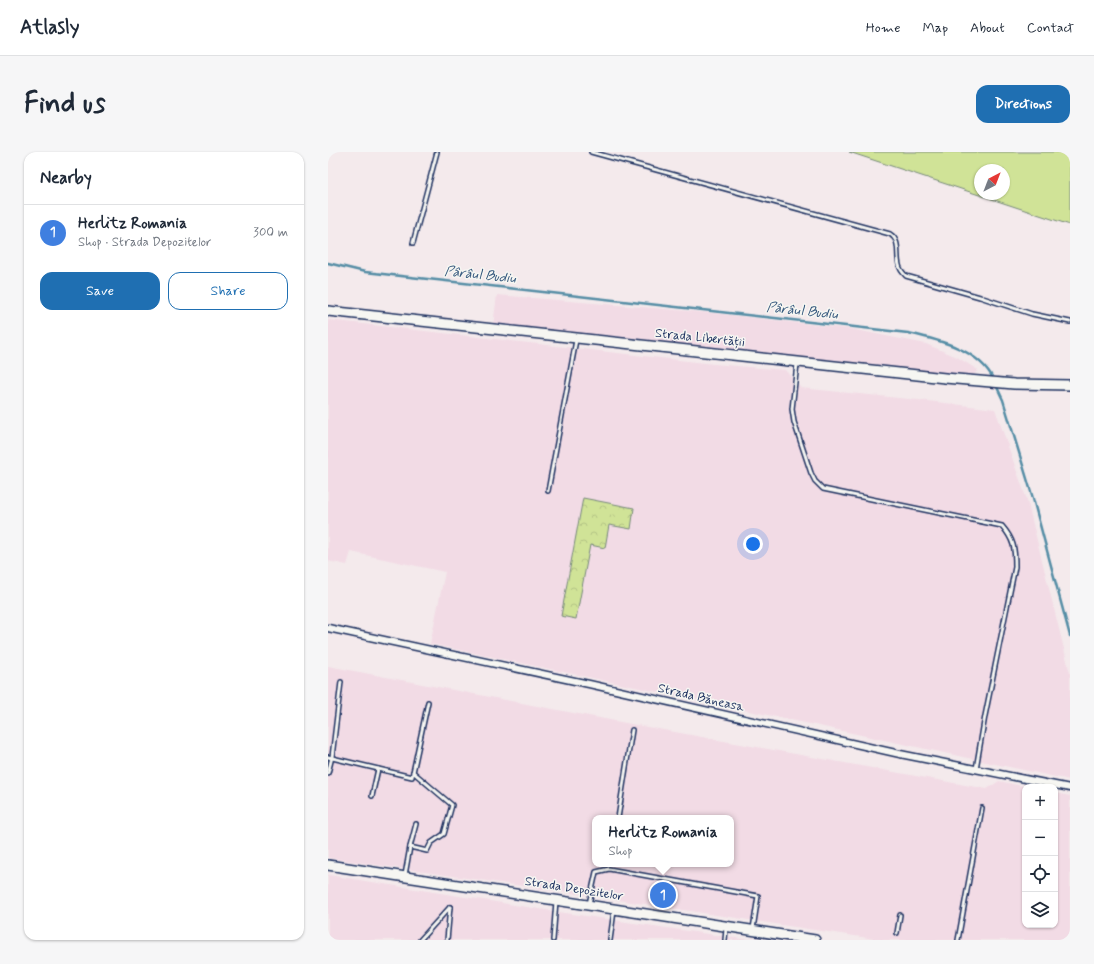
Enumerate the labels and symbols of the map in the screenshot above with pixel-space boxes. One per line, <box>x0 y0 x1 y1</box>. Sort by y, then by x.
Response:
north arrow <box>974 164 1010 200</box>
water label: Pârâul Budiu <box>443 262 517 288</box>
water label: Pârâul Budiu <box>765 298 839 324</box>
street label: Strada Libertății <box>654 325 746 351</box>
your location <box>743 534 763 554</box>
street label: Strada Băneasa <box>656 680 746 716</box>
street label: Strada Depozitelor <box>523 873 625 905</box>
pin: 1 <box>650 880 676 910</box>

